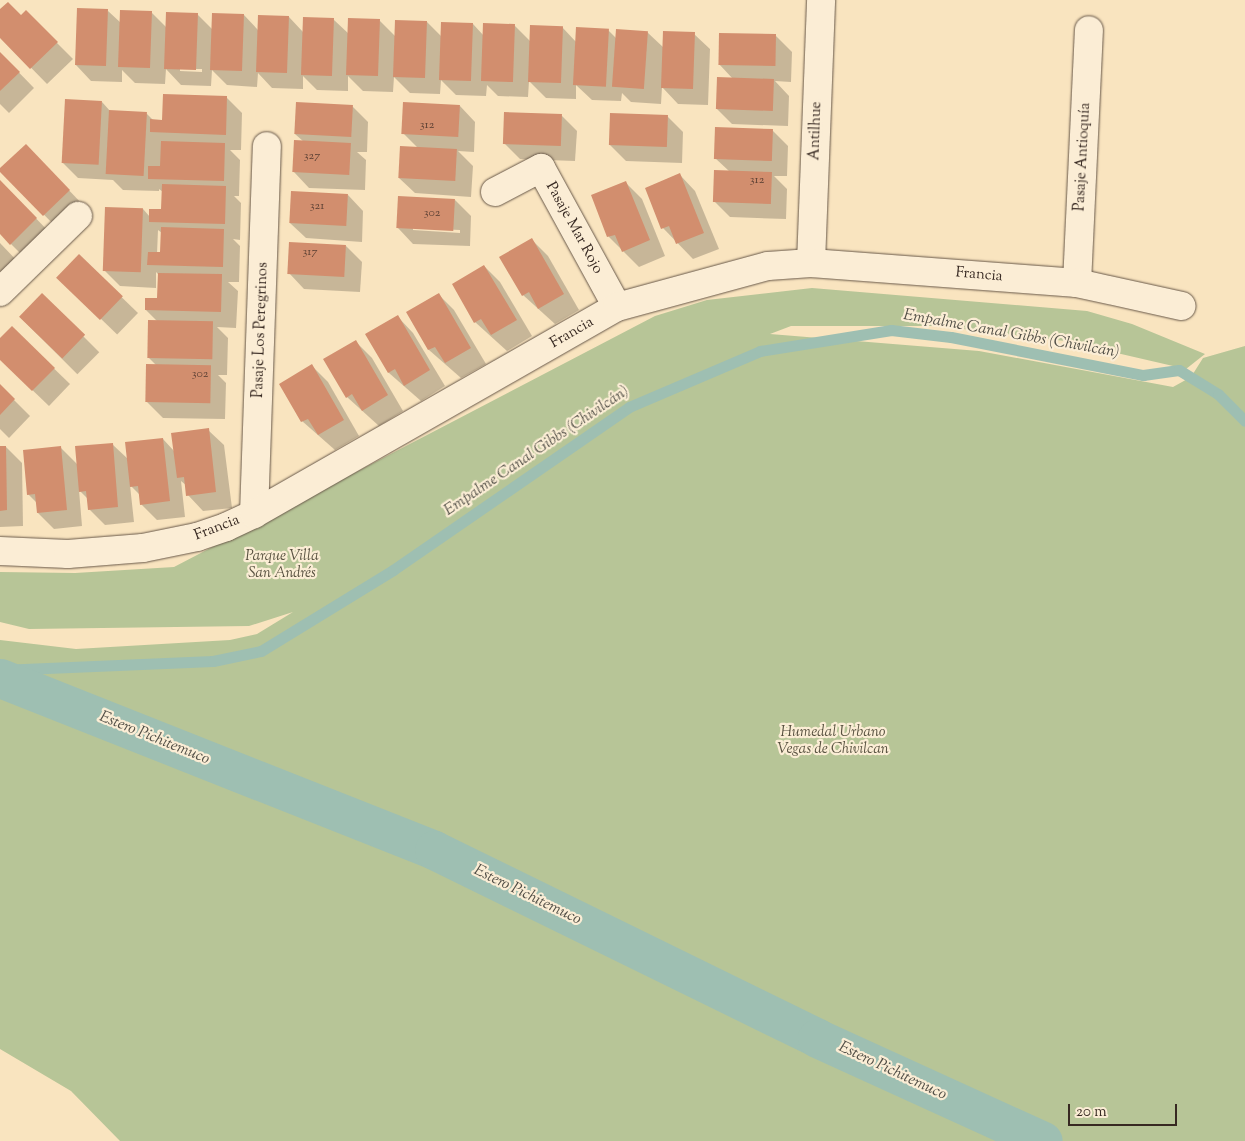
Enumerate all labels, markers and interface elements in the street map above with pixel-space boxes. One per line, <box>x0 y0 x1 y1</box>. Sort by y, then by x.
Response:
street label: Antilhue <box>806 101 826 161</box>
street label: Pasaje Antioquía <box>1071 102 1095 212</box>
house number: 312 <box>420 119 434 133</box>
house number: 327 <box>304 150 320 164</box>
house number: 312 <box>750 174 764 188</box>
street label: Pasaje Mar Rojo <box>541 179 607 277</box>
house number: 321 <box>310 200 324 214</box>
house number: 302 <box>424 207 440 221</box>
house number: 317 <box>303 246 317 260</box>
street label: Pasaje Los Peregrinos <box>250 262 272 398</box>
street label: Francia <box>955 264 1003 286</box>
water label: Empalme Canal Gibbs (Chivilcán) <box>902 307 1120 363</box>
street label: Francia <box>547 313 597 353</box>
house number: 302 <box>192 368 208 382</box>
water label: Empalme Canal Gibbs (Chivilcán) <box>441 383 633 521</box>
street label: Francia <box>192 511 242 545</box>
park label: Parque Villa San Andrés <box>245 547 319 582</box>
water label: Estero Pichitemuco <box>96 708 212 770</box>
park label: Humedal Urbano Vegas de Chivilcan <box>777 723 889 758</box>
water label: Estero Pichitemuco <box>470 862 584 930</box>
water label: Estero Pichitemuco <box>835 1039 949 1105</box>
scale bar <box>1070 1094 1179 1126</box>
text: 20 m <box>1076 1102 1107 1123</box>

